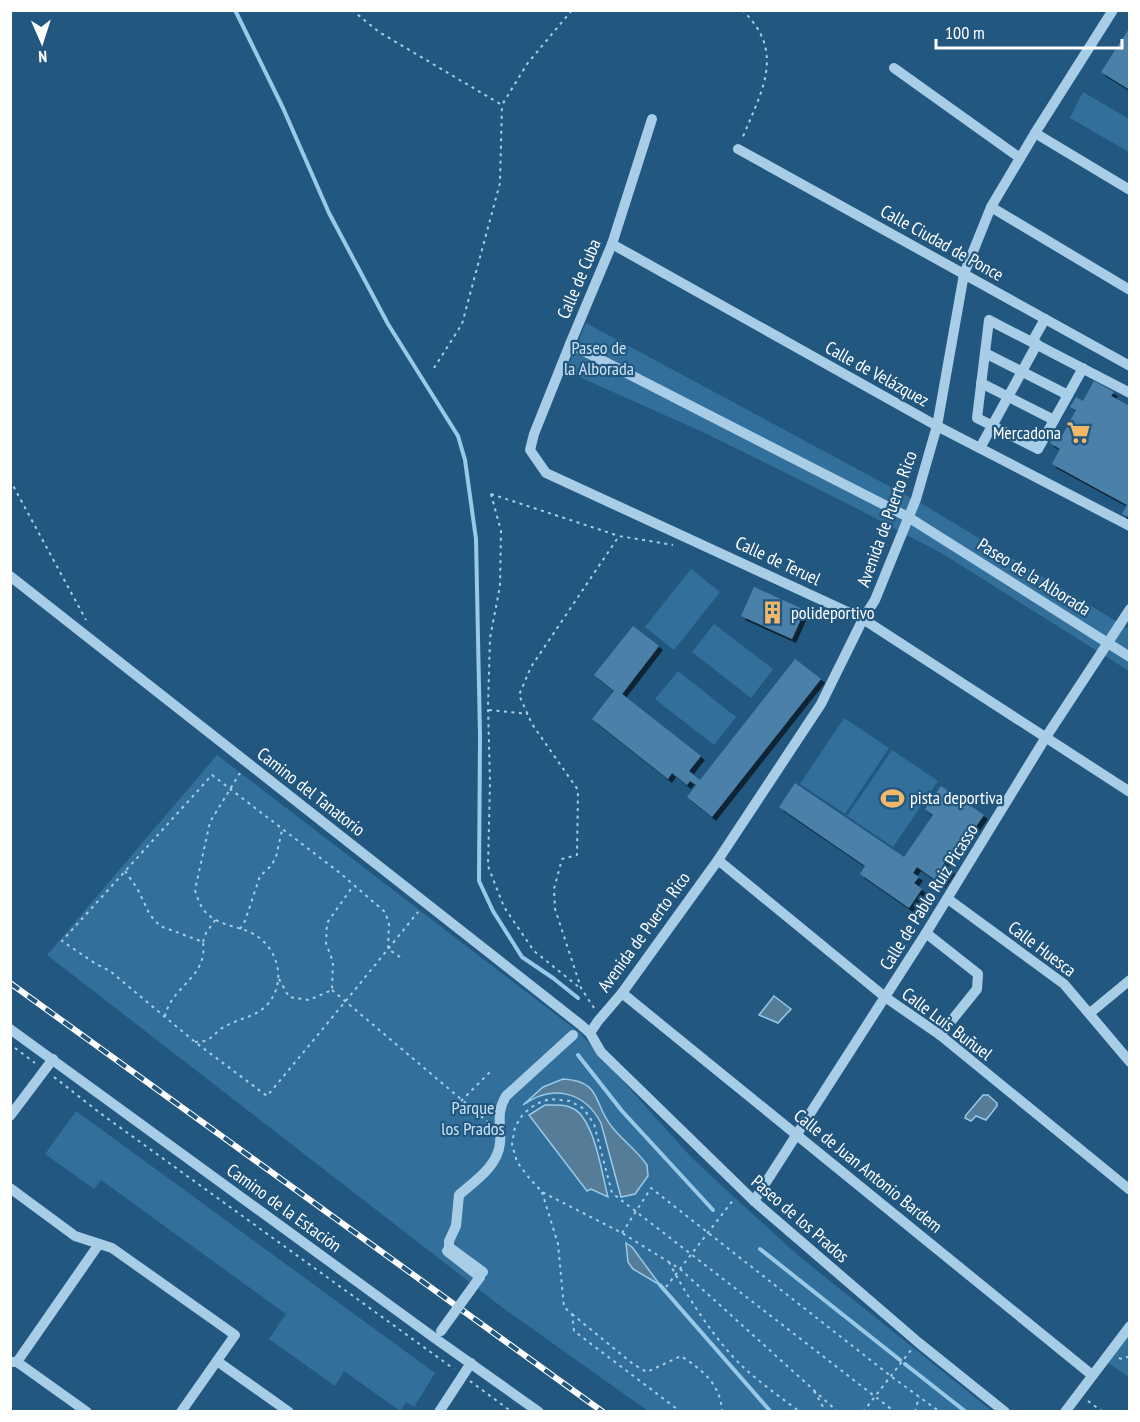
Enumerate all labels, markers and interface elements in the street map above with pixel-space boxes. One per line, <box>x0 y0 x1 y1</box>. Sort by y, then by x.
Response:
north arrow <box>12 12 72 72</box>
scale bar <box>936 12 1122 50</box>
text: 100 m <box>945 21 985 44</box>
text: N <box>38 47 48 67</box>
street label: Calle Ciudad de Ponce <box>877 199 1008 286</box>
street label: Calle de Cuba <box>551 235 606 322</box>
park label: Paseo de la Alborada <box>564 336 634 380</box>
street label: Calle de Velázquez <box>821 336 933 412</box>
supermarket icon: Mercadona <box>1066 420 1092 446</box>
place label: Mercadona <box>993 421 1061 444</box>
street label: Avenida de Puerto Rico <box>851 447 922 590</box>
street label: Calle de Teruel <box>732 531 825 591</box>
street label: Paseo de la Alborada <box>973 533 1095 621</box>
building icon: polideportivo <box>760 600 786 626</box>
place label: polideportivo <box>791 601 875 624</box>
street label: Camino del Tanatorio <box>253 742 370 841</box>
sports icon: pista deportiva <box>879 785 905 811</box>
place label: pista deportiva <box>910 786 1003 809</box>
street label: Calle de Pablo Ruiz Picasso <box>874 819 983 974</box>
street label: Avenida de Puerto Rico <box>592 867 695 996</box>
street label: Calle Huesca <box>1004 916 1081 982</box>
street label: Calle Luis Buñuel <box>898 982 998 1066</box>
park label: Parque los Prados <box>441 1096 505 1140</box>
street label: Calle de Juan Antonio Bardem <box>789 1104 947 1238</box>
street label: Camino de la Estación <box>222 1158 346 1257</box>
street label: Paseo de los Prados <box>747 1170 854 1267</box>

